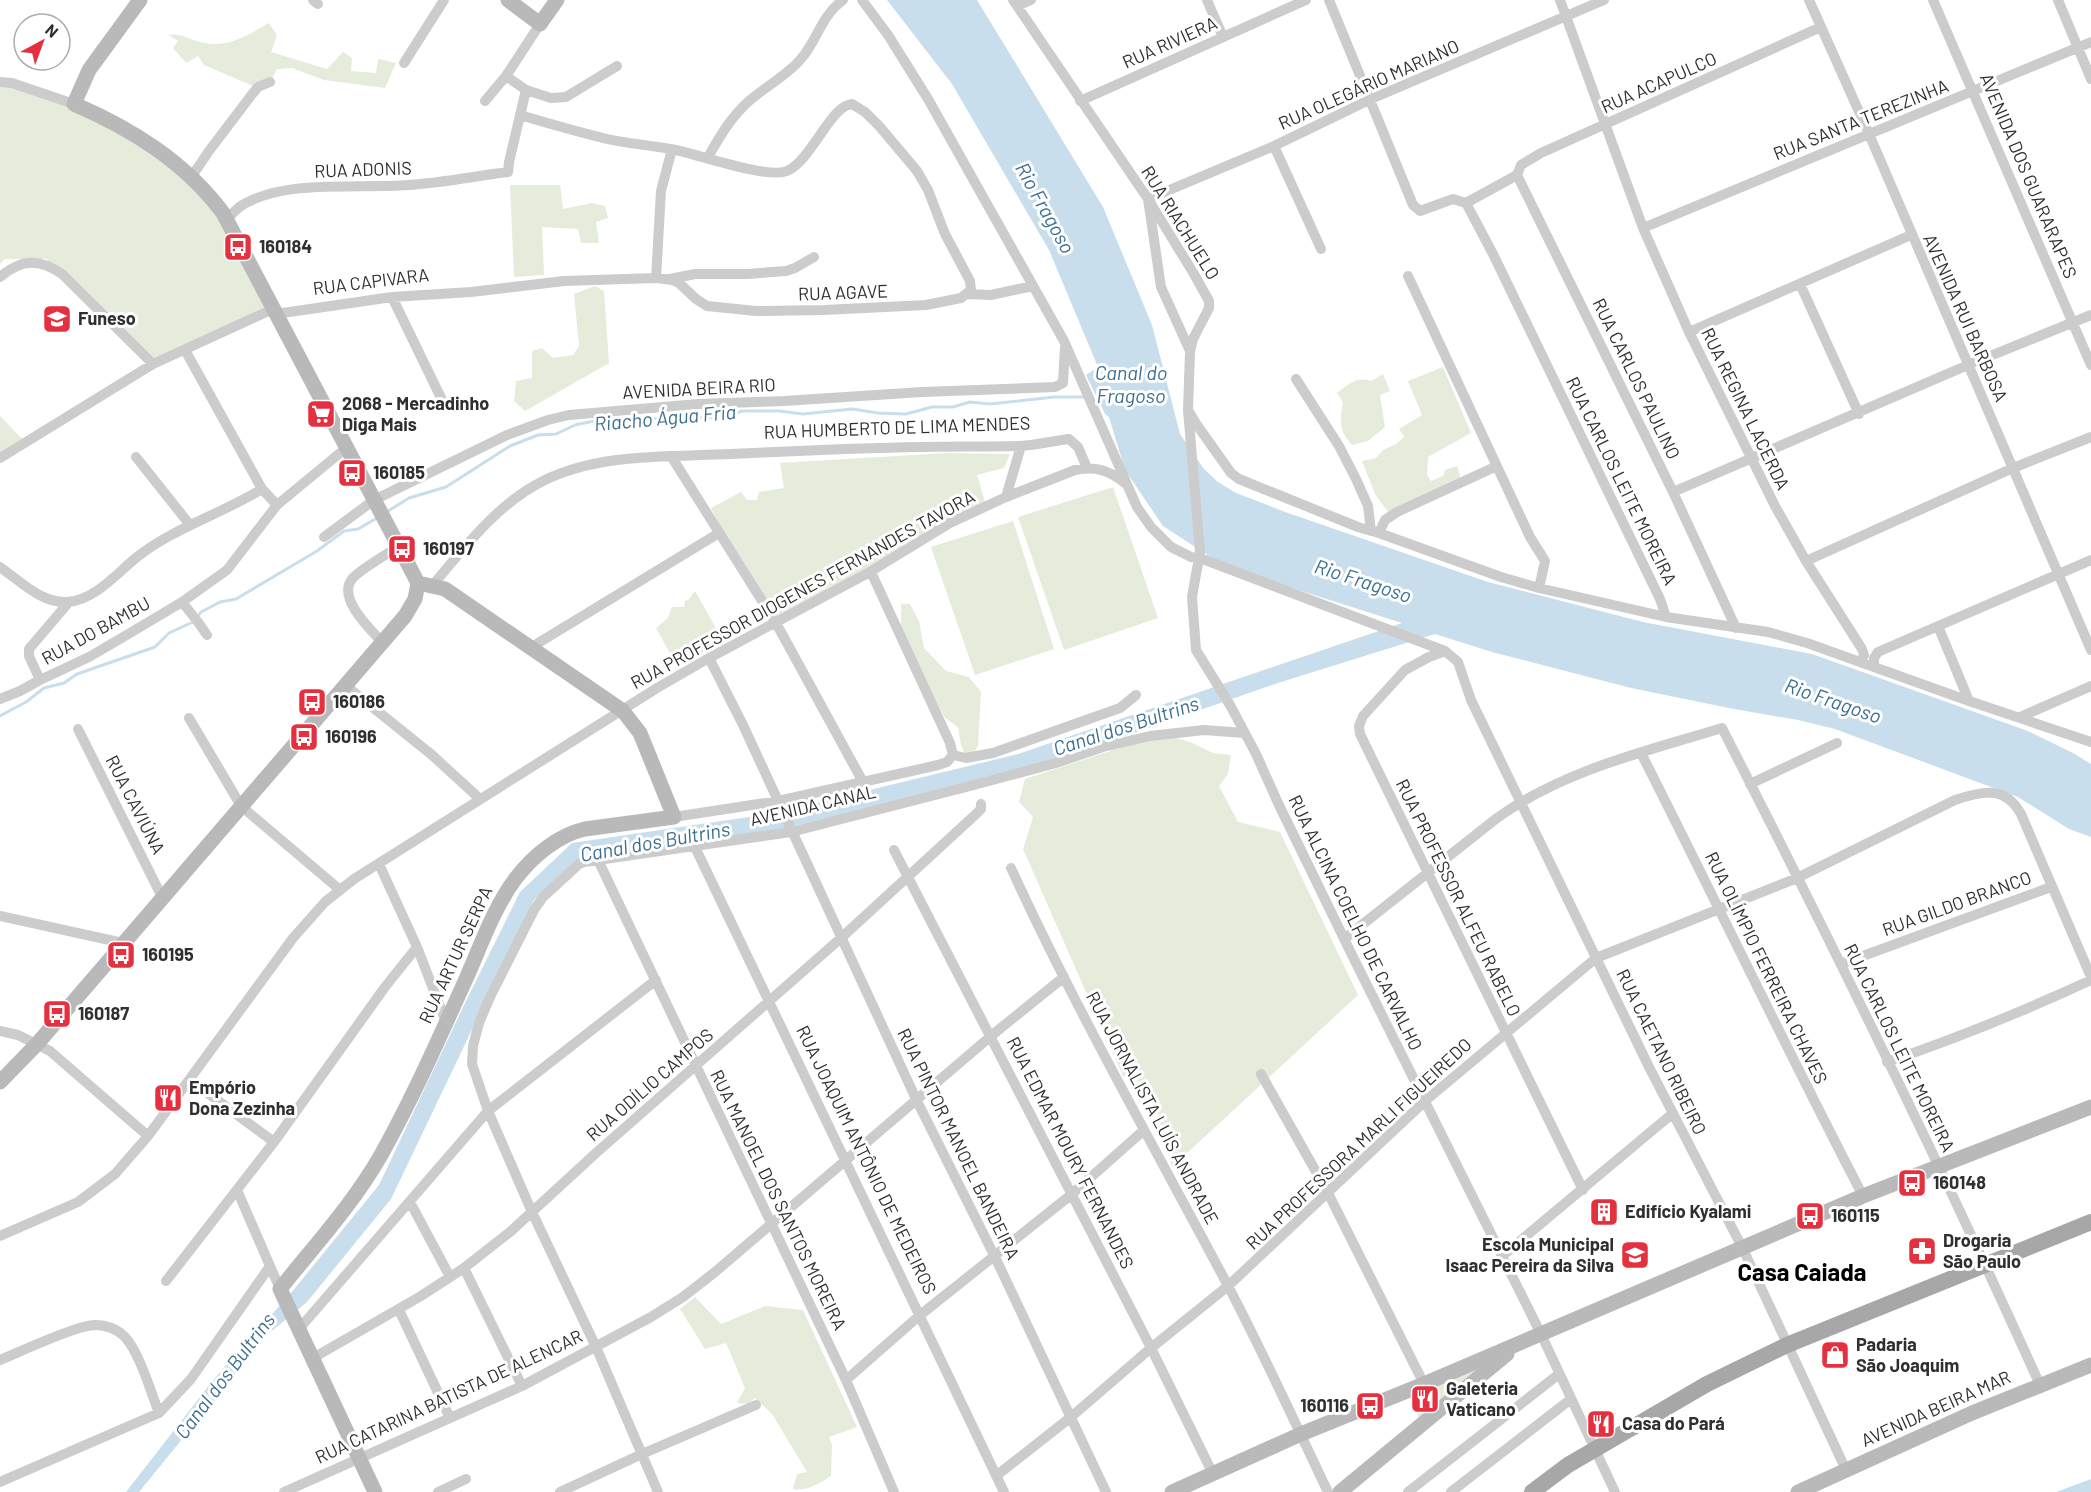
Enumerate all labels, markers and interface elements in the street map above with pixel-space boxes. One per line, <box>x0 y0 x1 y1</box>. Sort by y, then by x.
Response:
street label: RUA RIVIERA <box>1119 11 1220 73</box>
north arrow <box>12 12 72 72</box>
text: N <box>42 20 62 41</box>
street label: RUA OLEGÁRIO MARIANO <box>1275 34 1462 134</box>
street label: RUA ACAPULCO <box>1597 47 1720 117</box>
street label: AVENIDA DOS GUARARAPES <box>1976 70 2082 281</box>
street label: RUA SANTA TEREZINHA <box>1770 74 1951 164</box>
street label: RUA ADONIS <box>314 156 412 182</box>
water label: Rio Fragoso <box>1011 158 1081 257</box>
street label: RUA RIACHUELO <box>1137 161 1225 283</box>
street label: AVENIDA RUI BARBOSA <box>1919 230 2013 405</box>
bus stop icon: 160184 <box>222 231 254 263</box>
place label: 160184 <box>259 235 312 257</box>
street label: RUA CAPIVARA <box>312 263 430 299</box>
street label: RUA AGAVE <box>798 279 888 305</box>
street label: RUA CARLOS PAULINO <box>1588 294 1685 463</box>
school or university icon: Funeso <box>41 303 73 335</box>
place label: Funeso <box>78 307 136 329</box>
street label: RUA REGINA LACERDA <box>1697 324 1795 493</box>
water label: Canal do Fragoso <box>1095 360 1167 407</box>
street label: AVENIDA BEIRA RIO <box>622 373 776 403</box>
street label: RUA CARLOS LEITE MOREIRA <box>1562 373 1682 588</box>
place label: 2068 - Mercadinho Diga Mais <box>342 392 489 435</box>
supermarket icon: 2068 - Mercadinho Diga Mais <box>305 398 337 430</box>
water label: Riacho Água Fria <box>593 399 737 435</box>
street label: RUA HUMBERTO DE LIMA MENDES <box>763 411 1031 443</box>
bus stop icon: 160185 <box>336 457 368 489</box>
place label: 160185 <box>373 461 425 483</box>
street label: RUA PROFESSOR DIOGENES FERNANDES TAVORA <box>627 485 979 693</box>
bus stop icon: 160197 <box>386 533 418 565</box>
place label: 160197 <box>423 537 474 559</box>
water label: Rio Fragoso <box>1312 553 1415 607</box>
street label: RUA DO BAMBU <box>37 591 154 669</box>
water label: Rio Fragoso <box>1782 672 1885 728</box>
bus stop icon: 160186 <box>296 686 328 718</box>
place label: 160186 <box>333 690 385 712</box>
water label: Canal dos Bultrins <box>1050 690 1201 760</box>
bus stop icon: 160196 <box>288 721 320 753</box>
place label: 160196 <box>325 725 377 747</box>
street label: RUA CAVIÚNA <box>102 751 170 858</box>
street label: RUA PROFESSOR ALFEU RABELO <box>1392 775 1526 1020</box>
street label: AVENIDA CANAL <box>748 780 878 830</box>
street label: RUA ALCINA COELHO DE CARVALHO <box>1284 791 1428 1054</box>
water label: Canal dos Bultrins <box>578 816 732 866</box>
street label: RUA OLÍMPIO FERREIRA CHAVES <box>1701 848 1833 1087</box>
street label: RUA GILDO BRANCO <box>1879 866 2034 940</box>
street label: RUA ARTUR SERPA <box>414 882 497 1027</box>
bus stop icon: 160195 <box>105 939 137 971</box>
street label: RUA CARLOS LEITE MOREIRA <box>1840 940 1960 1155</box>
place label: 160195 <box>142 943 194 965</box>
street label: RUA CAETANO RIBEIRO <box>1612 965 1712 1138</box>
street label: RUA JORNALISTA LUÍS ANDRADE <box>1082 987 1224 1228</box>
bus stop icon: 160187 <box>41 998 73 1030</box>
place label: 160187 <box>78 1002 129 1024</box>
street label: RUA JOAQUIM ANTÔNIO DE MEDEIROS <box>792 1022 942 1298</box>
street label: RUA ODÍLIO CAMPOS <box>581 1023 717 1145</box>
street label: RUA PINTOR MANOEL BANDEIRA <box>893 1024 1025 1263</box>
street label: RUA EDMAR MOURY FERNANDES <box>1003 1033 1139 1272</box>
street label: RUA PROFESSORA MARLI FIGUEIREDO <box>1241 1033 1476 1254</box>
street label: RUA MANOEL DOS SANTOS MOREIRA <box>706 1066 852 1333</box>
place label: Empório Dona Zezinha <box>189 1076 295 1119</box>
restaurant icon: Empório Dona Zezinha <box>152 1082 184 1114</box>
bus stop icon: 160148 <box>1896 1167 1928 1199</box>
place label: 160148 <box>1933 1171 1986 1193</box>
building icon: Edifício Kyalami <box>1588 1196 1620 1228</box>
place label: Edifício Kyalami <box>1625 1200 1751 1222</box>
bus stop icon: 160115 <box>1794 1200 1826 1232</box>
place label: 160115 <box>1831 1204 1880 1226</box>
place label: Drogaria São Paulo <box>1943 1229 2021 1272</box>
place label: Escola Municipal Isaac Pereira da Silva <box>1446 1233 1614 1276</box>
pharmacy icon: Drogaria São Paulo <box>1906 1235 1938 1267</box>
school or university icon: Escola Municipal Isaac Pereira da Silva <box>1619 1239 1651 1271</box>
district label: Casa Caiada <box>1738 1257 1866 1286</box>
water label: Canal dos Bultrins <box>169 1308 279 1443</box>
street label: RUA CATARINA BATISTA DE ALENCAR <box>311 1324 586 1468</box>
place label: Padaria São Joaquim <box>1856 1333 1959 1376</box>
shop icon: Padaria São Joaquim <box>1819 1339 1851 1371</box>
street label: AVENIDA BEIRA MAR <box>1857 1365 2014 1451</box>
place label: Galeteria Vaticano <box>1446 1377 1518 1420</box>
restaurant icon: Galeteria Vaticano <box>1409 1383 1441 1415</box>
bus stop icon: 160116 <box>1354 1390 1386 1422</box>
place label: 160116 <box>1300 1394 1349 1416</box>
restaurant icon: Casa do Pará <box>1585 1408 1617 1440</box>
place label: Casa do Pará <box>1622 1412 1725 1434</box>

